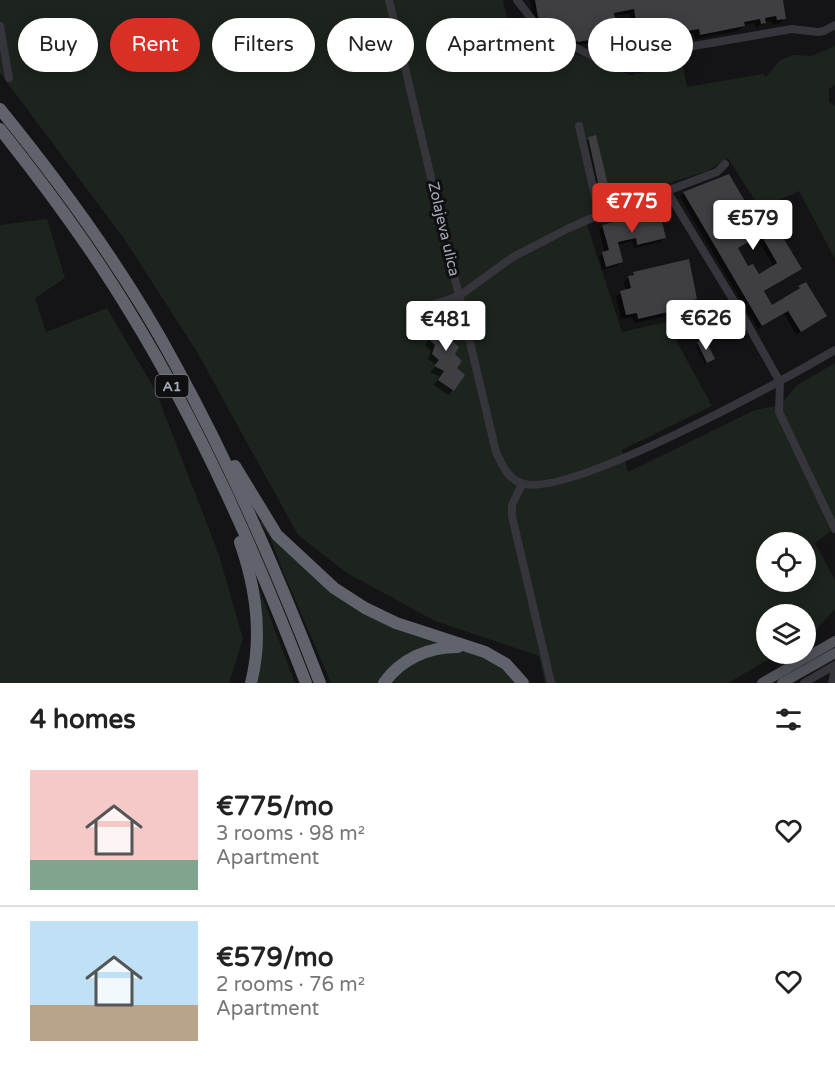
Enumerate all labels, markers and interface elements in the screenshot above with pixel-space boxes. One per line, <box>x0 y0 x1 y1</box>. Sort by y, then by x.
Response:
chip: Buy <box>18 18 98 72</box>
chip: Rent <box>110 18 200 72</box>
chip: Filters <box>212 18 315 72</box>
chip: New <box>327 18 414 72</box>
chip: Apartment <box>426 18 576 72</box>
chip: House <box>588 18 693 72</box>
street label: Zolajeva ulica <box>424 180 464 278</box>
pin: €775 <box>596 183 668 234</box>
text: €775 <box>606 190 658 214</box>
pin: €579 <box>717 200 789 251</box>
text: €579 <box>727 207 779 231</box>
pin: €626 <box>670 300 742 351</box>
pin: €481 <box>410 301 482 352</box>
text: €626 <box>680 307 732 331</box>
text: €481 <box>420 308 472 332</box>
road number: A1 <box>156 375 188 397</box>
map controls <box>756 532 816 664</box>
button: locate <box>756 532 816 592</box>
button: layers <box>756 604 816 664</box>
icon: filters <box>772 703 805 736</box>
text: 4 homes <box>30 704 136 735</box>
text: €775/mo <box>216 791 334 822</box>
icon: home <box>78 794 150 866</box>
icon: heart <box>772 814 805 847</box>
text: 3 rooms · 98 m² <box>216 822 365 846</box>
text: Apartment <box>216 846 319 870</box>
text: €579/mo <box>216 942 334 973</box>
icon: home <box>78 945 150 1017</box>
icon: heart <box>772 965 805 998</box>
text: 2 rooms · 76 m² <box>216 973 365 997</box>
text: Apartment <box>216 997 319 1021</box>

